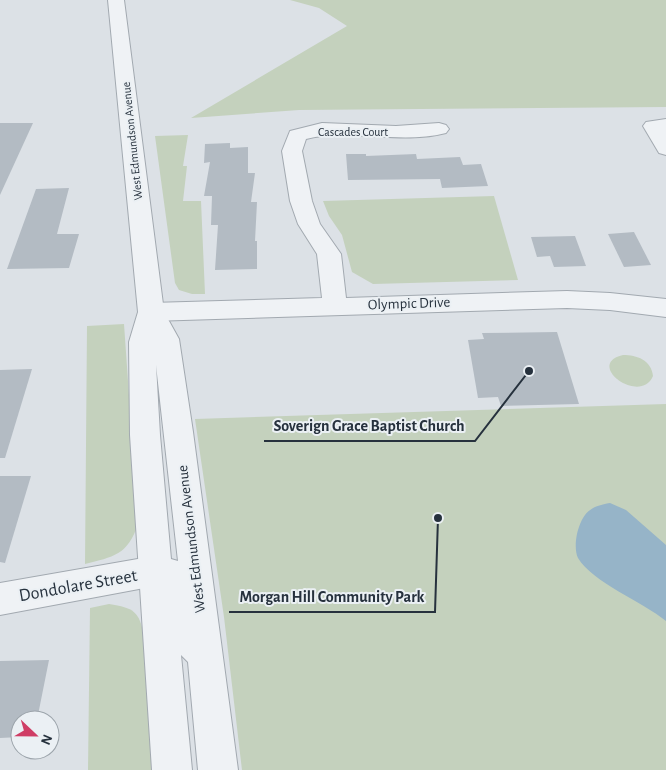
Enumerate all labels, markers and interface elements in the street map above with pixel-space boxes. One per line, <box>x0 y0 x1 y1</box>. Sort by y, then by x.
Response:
street label: West Edmundson Avenue <box>120 81 144 201</box>
street label: Cascades Court <box>318 126 388 138</box>
street label: Olympic Drive <box>368 295 451 312</box>
callout: Soverign Grace Baptist Church <box>264 410 475 441</box>
text: Soverign Grace Baptist Church <box>273 418 465 434</box>
street label: West Edmundson Avenue <box>175 464 208 614</box>
street label: Dondolare Street <box>18 567 139 605</box>
callout: Morgan Hill Community Park <box>229 581 435 612</box>
text: Morgan Hill Community Park <box>239 589 425 606</box>
north arrow <box>10 710 60 760</box>
text: N <box>38 732 54 747</box>

